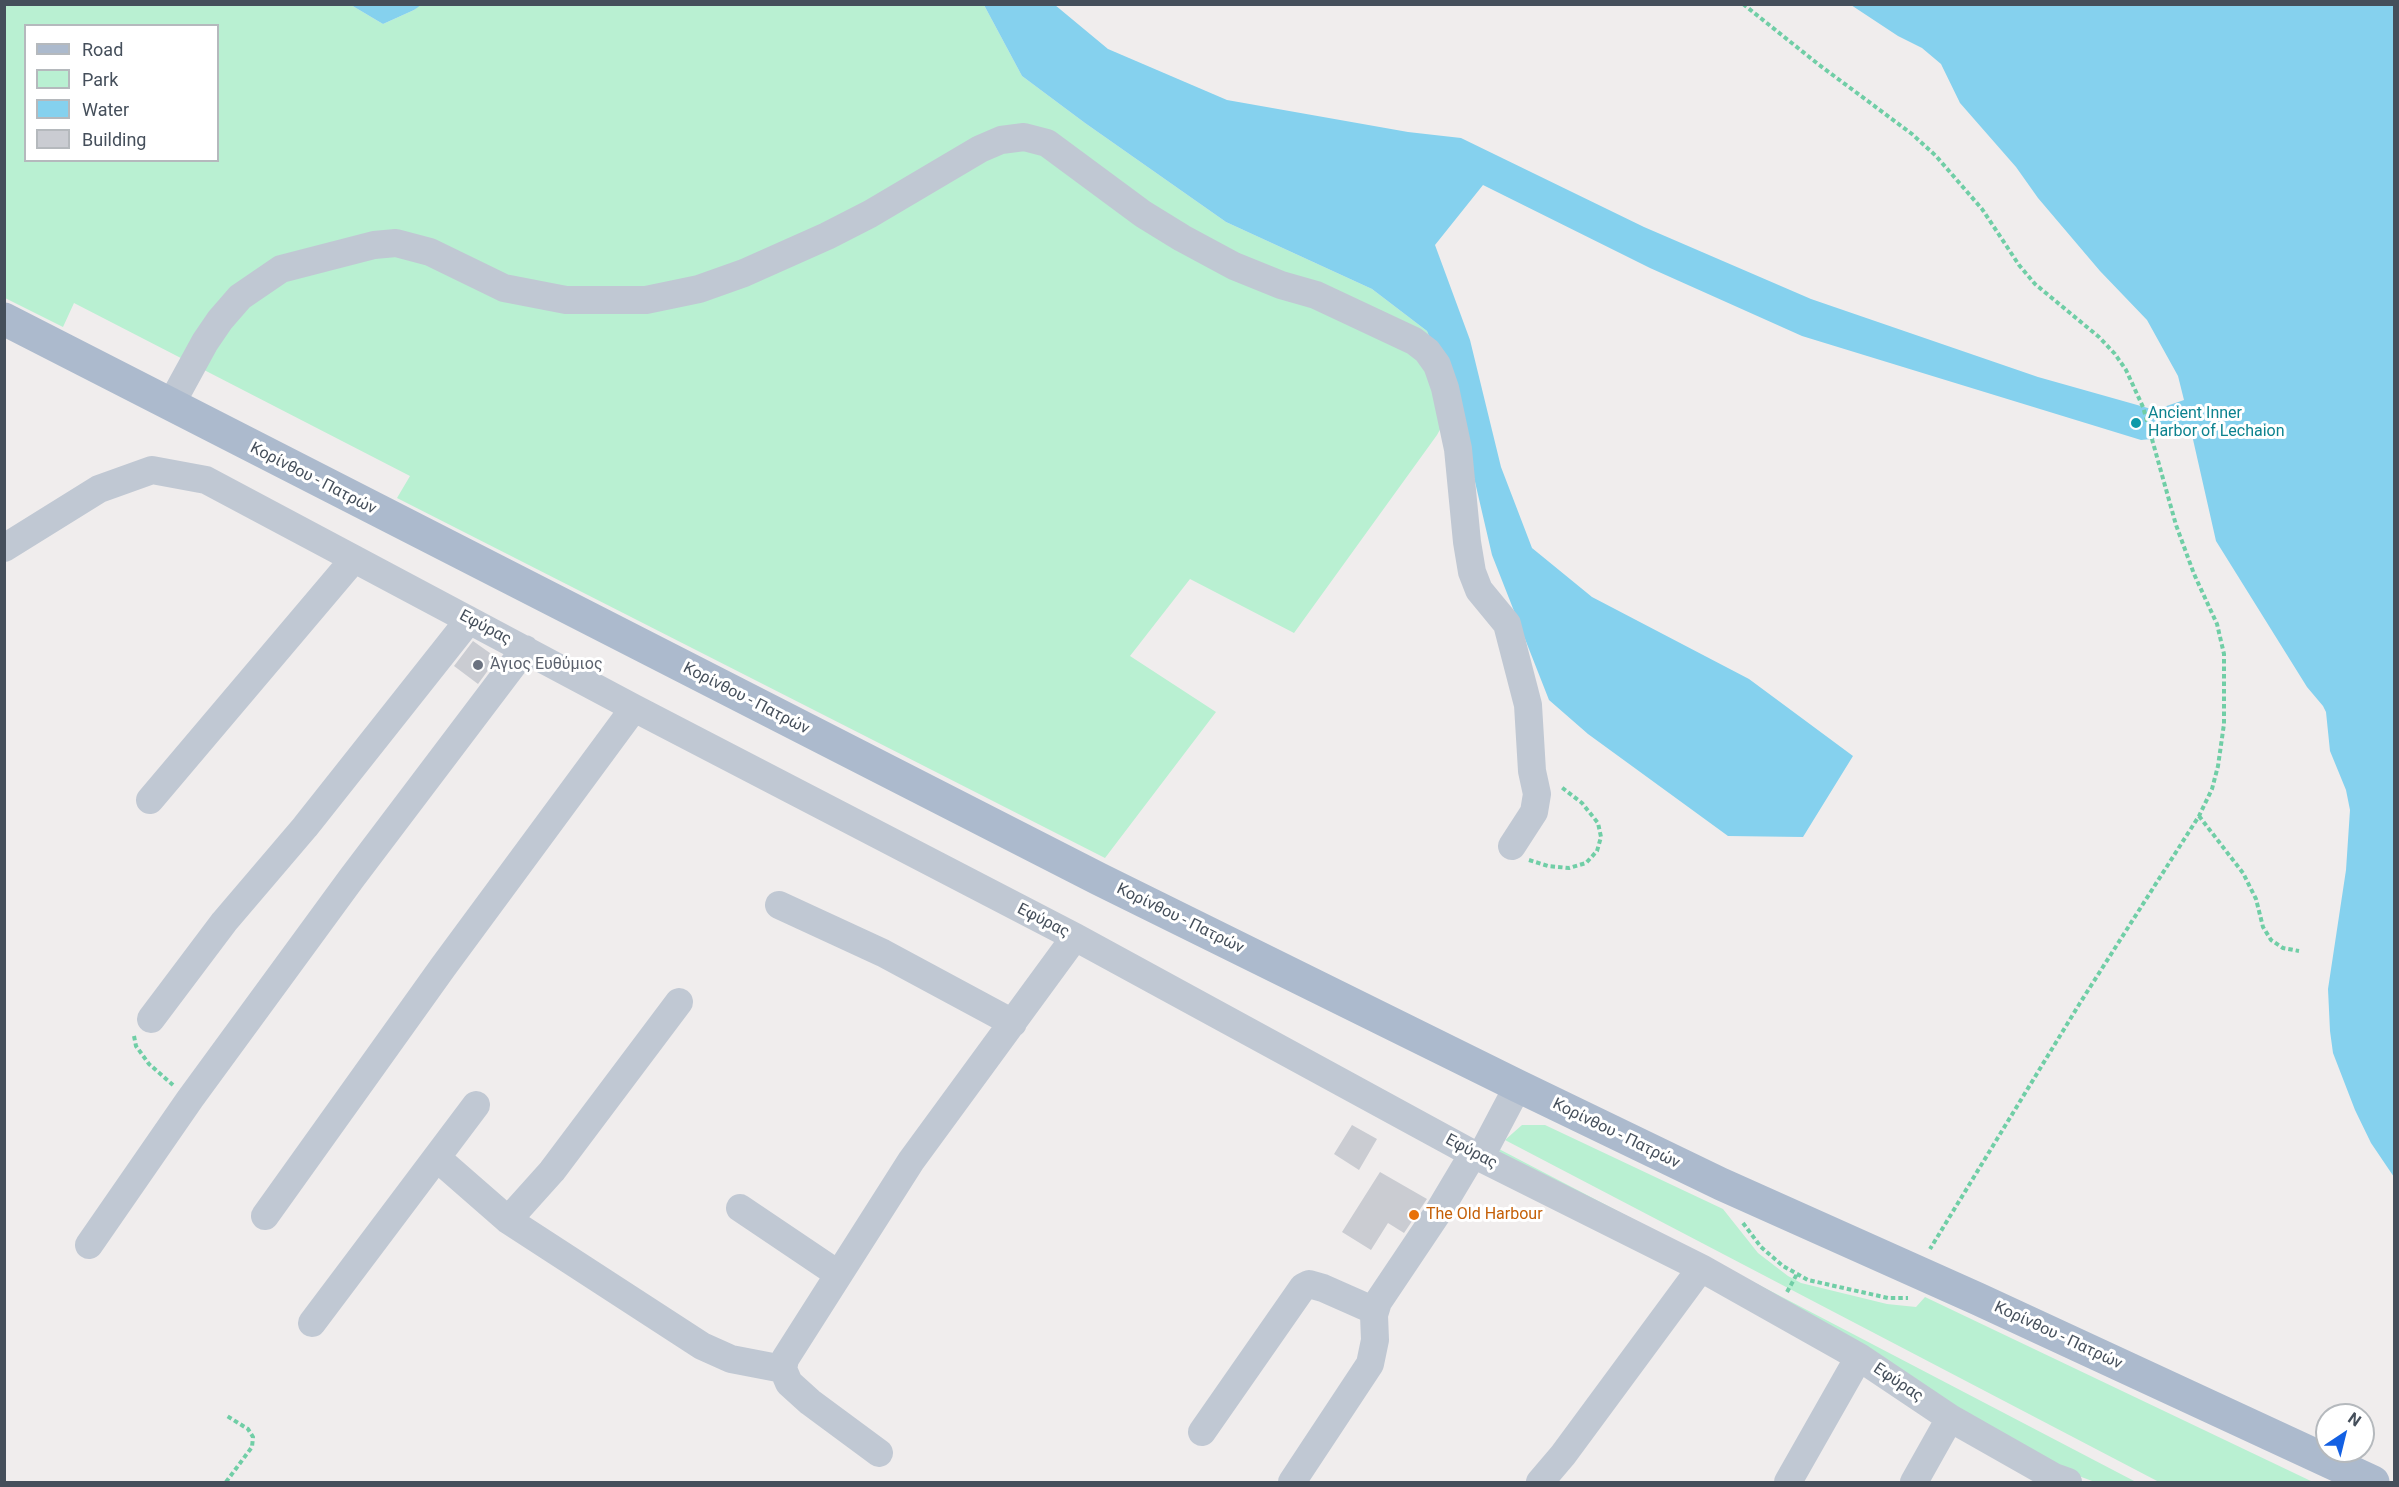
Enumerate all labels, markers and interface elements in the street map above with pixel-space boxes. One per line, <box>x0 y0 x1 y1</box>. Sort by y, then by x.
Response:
legend <box>24 24 219 162</box>
text: Road <box>82 39 123 60</box>
text: Park <box>82 69 118 90</box>
text: Water <box>82 99 129 120</box>
text: Building <box>82 129 146 150</box>
place label: Ancient Inner Harbor of Lechaion <box>2148 404 2285 442</box>
marker: Ancient Inner Harbor of Lechaion <box>2129 416 2143 430</box>
street label: Κορίνθου - Πατρών <box>247 439 379 519</box>
street label: Εφύρας <box>456 606 514 650</box>
place label: Άγιος Ευθύμιος <box>490 655 602 675</box>
marker: Άγιος Ευθύμιος <box>471 658 485 672</box>
street label: Κορίνθου - Πατρών <box>680 659 812 739</box>
street label: Κορίνθου - Πατρών <box>1113 880 1247 958</box>
street label: Εφύρας <box>1014 900 1072 942</box>
street label: Κορίνθου - Πατρών <box>1549 1095 1683 1173</box>
street label: Εφύρας <box>1442 1130 1500 1174</box>
place label: The Old Harbour <box>1426 1205 1543 1225</box>
marker: The Old Harbour <box>1407 1208 1421 1222</box>
street label: Κορίνθου - Πατρών <box>1991 1298 2125 1374</box>
street label: Εφύρας <box>1869 1359 1927 1407</box>
north arrow <box>2315 1403 2375 1463</box>
text: N <box>2344 1408 2365 1431</box>

